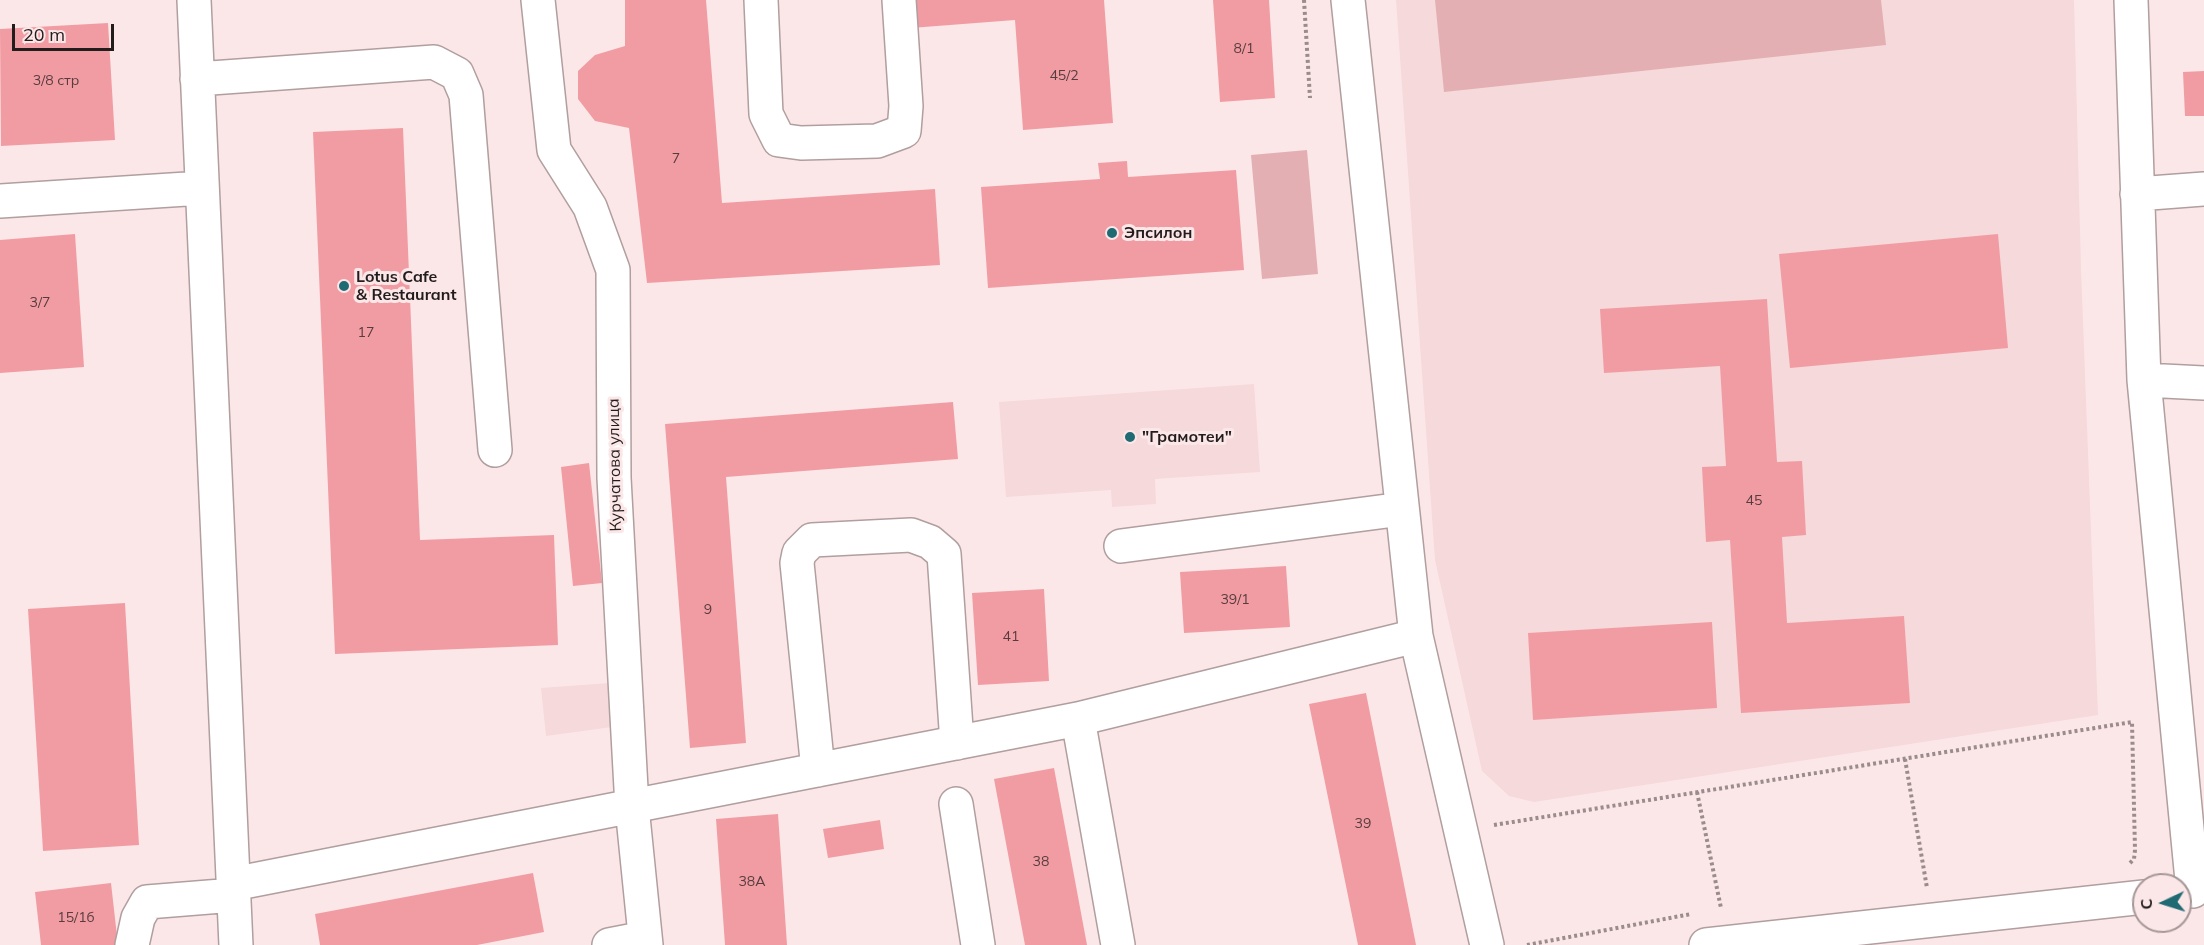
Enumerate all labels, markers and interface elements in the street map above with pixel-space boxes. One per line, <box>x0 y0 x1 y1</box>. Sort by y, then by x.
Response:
scale bar <box>15 12 117 50</box>
text: 20 m <box>23 23 65 46</box>
house number: 8/1 <box>1234 41 1254 57</box>
house number: 45/2 <box>1049 68 1079 84</box>
house number: 3/8 стр <box>33 73 79 89</box>
house number: 7 <box>672 151 680 167</box>
place label: Эпсилон <box>1124 223 1192 243</box>
marker: Эпсилон <box>1105 226 1119 240</box>
place label: Lotus Cafe & Restaurant <box>356 267 456 305</box>
marker: Lotus Cafe & Restaurant <box>337 279 351 293</box>
house number: 3/7 <box>30 295 50 311</box>
house number: 17 <box>358 325 374 341</box>
street label: Курчатова улица <box>604 398 626 532</box>
place label: "Грамотеи" <box>1142 427 1232 447</box>
marker: "Грамотеи" <box>1123 430 1137 444</box>
house number: 45 <box>1746 493 1762 509</box>
house number: 39/1 <box>1220 592 1250 608</box>
house number: 9 <box>704 602 712 618</box>
house number: 41 <box>1003 629 1019 645</box>
house number: 39 <box>1355 816 1371 832</box>
house number: 38 <box>1033 854 1049 870</box>
north arrow <box>2132 873 2192 933</box>
house number: 38A <box>738 874 766 890</box>
text: С <box>2136 898 2156 910</box>
house number: 15/1б <box>57 910 95 926</box>

